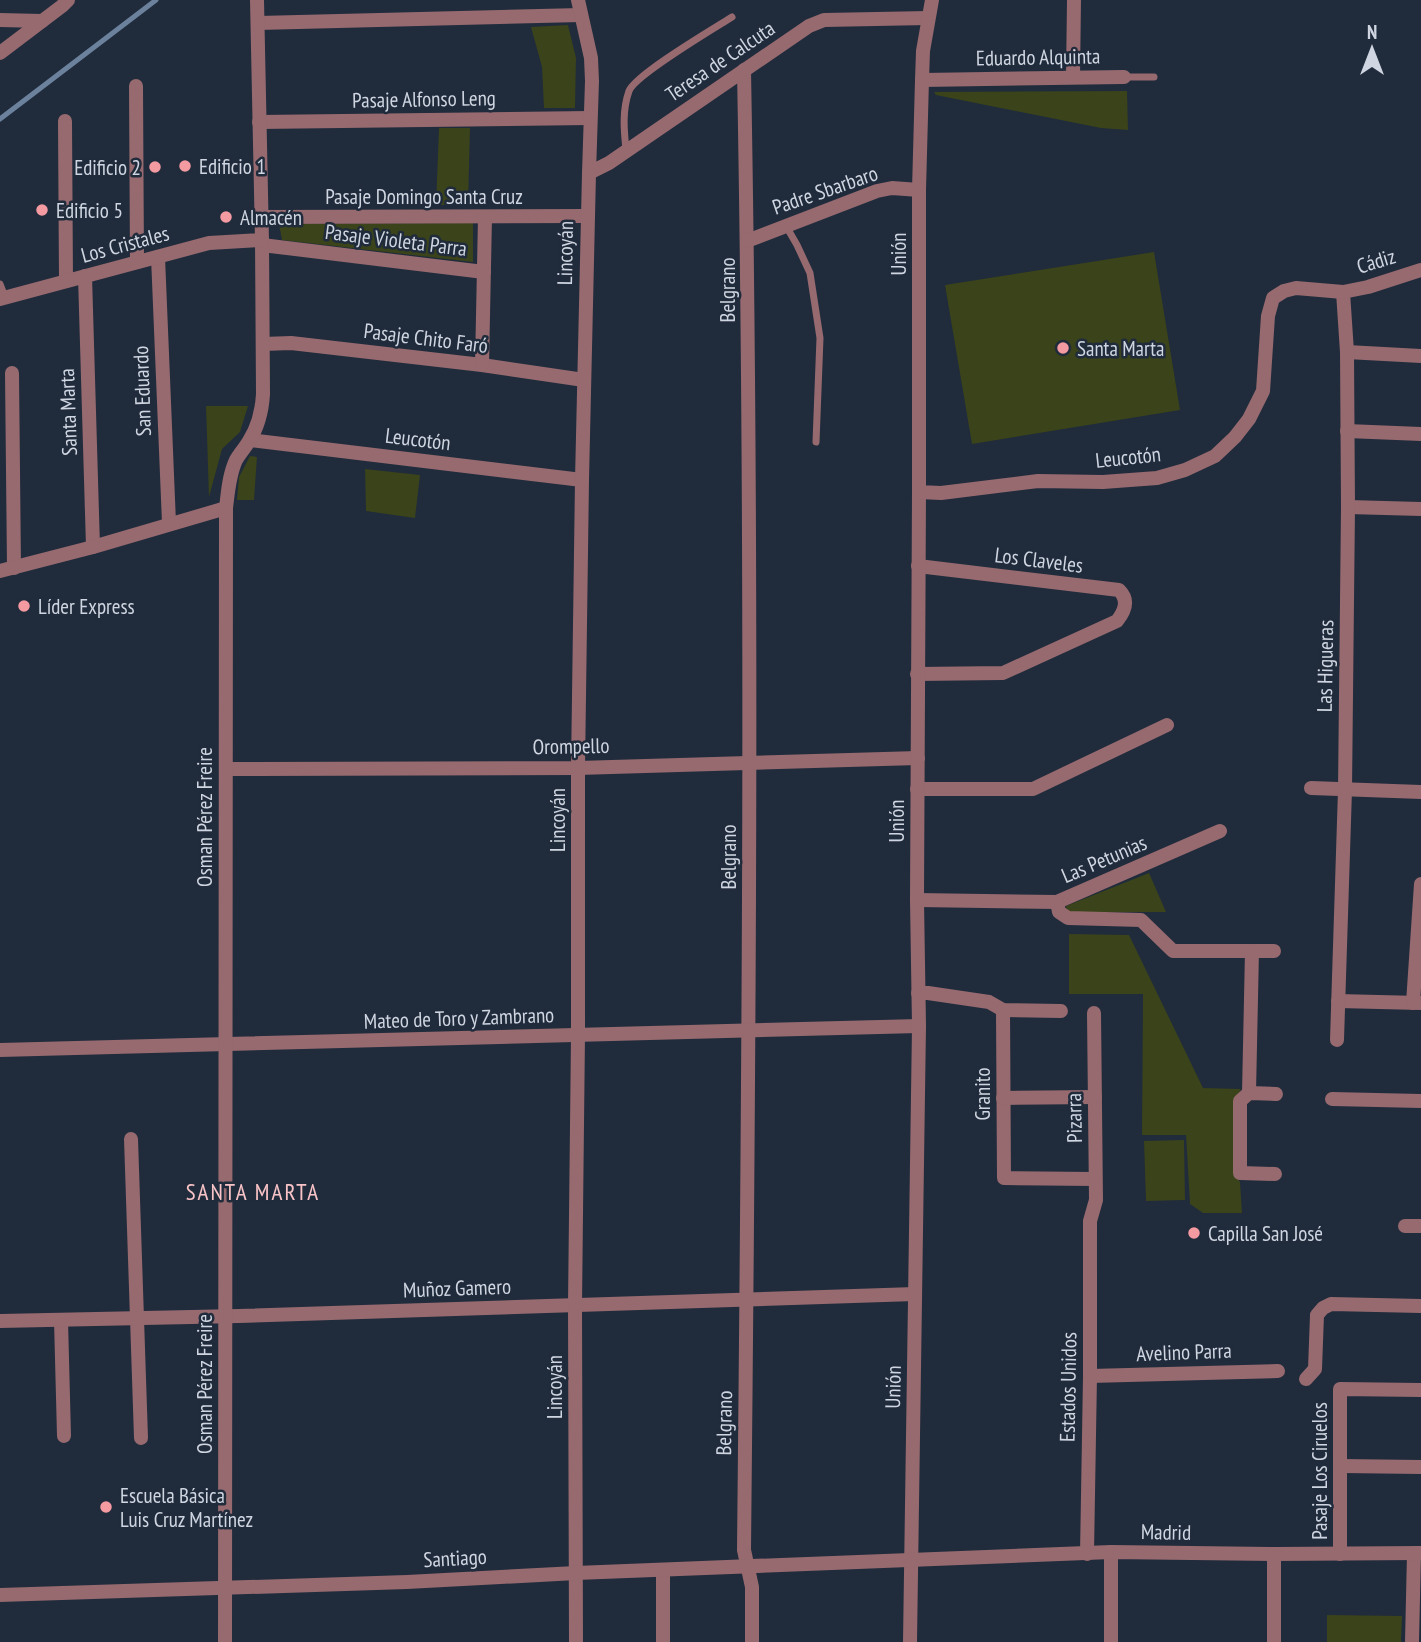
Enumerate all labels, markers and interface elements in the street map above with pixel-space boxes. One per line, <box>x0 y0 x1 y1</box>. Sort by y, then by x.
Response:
north arrow <box>1337 14 1407 84</box>
street label: Teresa de Calcuta <box>660 15 780 107</box>
text: N <box>1367 20 1377 44</box>
street label: Eduardo Alquinta <box>976 42 1100 72</box>
street label: Pasaje Alfonso Leng <box>352 84 496 114</box>
place label: Edificio 1 <box>199 153 266 180</box>
place label: Edificio 2 <box>74 154 141 181</box>
marker: Edificio 1 <box>177 158 193 174</box>
marker: Edificio 2 <box>147 159 163 175</box>
street label: Padre Sbarbaro <box>769 159 881 221</box>
street label: Pasaje Domingo Santa Cruz <box>325 183 523 210</box>
place label: Edificio 5 <box>56 197 123 224</box>
marker: Edificio 5 <box>34 202 50 218</box>
place label: Almacén <box>240 204 302 231</box>
marker: Almacén <box>218 209 234 225</box>
street label: Pasaje Violeta Parra <box>324 218 468 262</box>
street label: Los Cristales <box>78 219 172 269</box>
street label: Lincoyán <box>551 221 579 285</box>
street label: Unión <box>885 232 912 276</box>
street label: Cádiz <box>1353 242 1399 280</box>
street label: Belgrano <box>714 258 741 322</box>
street label: Pasaje Chito Faró <box>362 317 490 359</box>
place label: Santa Marta <box>1077 335 1164 362</box>
marker: Santa Marta <box>1055 340 1071 356</box>
street label: San Eduardo <box>127 345 157 437</box>
street label: Santa Marta <box>53 368 83 456</box>
street label: Leucotón <box>384 422 452 456</box>
street label: Leucotón <box>1094 440 1162 474</box>
street label: Los Claveles <box>993 541 1085 579</box>
place label: Líder Express <box>38 593 135 620</box>
marker: Líder Express <box>16 598 32 614</box>
street label: Las Higueras <box>1311 620 1339 712</box>
street label: Orompello <box>532 732 610 760</box>
street label: Osman Pérez Freire <box>191 747 218 887</box>
street label: Lincoyán <box>544 788 571 852</box>
street label: Unión <box>883 799 910 843</box>
street label: Belgrano <box>715 825 742 889</box>
street label: Las Petunias <box>1057 829 1151 889</box>
street label: Mateo de Toro y Zambrano <box>363 1001 555 1035</box>
street label: Granito <box>969 1068 996 1120</box>
street label: Pizarra <box>1060 1093 1088 1143</box>
district label: SANTA MARTA <box>186 1177 320 1206</box>
place label: Capilla San José <box>1208 1220 1323 1247</box>
marker: Capilla San José <box>1186 1225 1202 1241</box>
street label: Muñoz Gamero <box>403 1273 511 1303</box>
street label: Osman Pérez Freire <box>191 1314 218 1454</box>
street label: Estados Unidos <box>1054 1332 1082 1442</box>
street label: Avelino Parra <box>1136 1337 1232 1367</box>
street label: Lincoyán <box>541 1355 568 1419</box>
street label: Unión <box>879 1365 907 1409</box>
street label: Belgrano <box>710 1390 738 1456</box>
street label: Pasaje Los Ciruelos <box>1306 1402 1333 1540</box>
place label: Escuela Básica Luis Cruz Martínez <box>120 1482 253 1533</box>
marker: Escuela Básica Luis Cruz Martínez <box>98 1499 114 1515</box>
street label: Madrid <box>1141 1518 1191 1546</box>
street label: Santiago <box>423 1543 487 1573</box>

